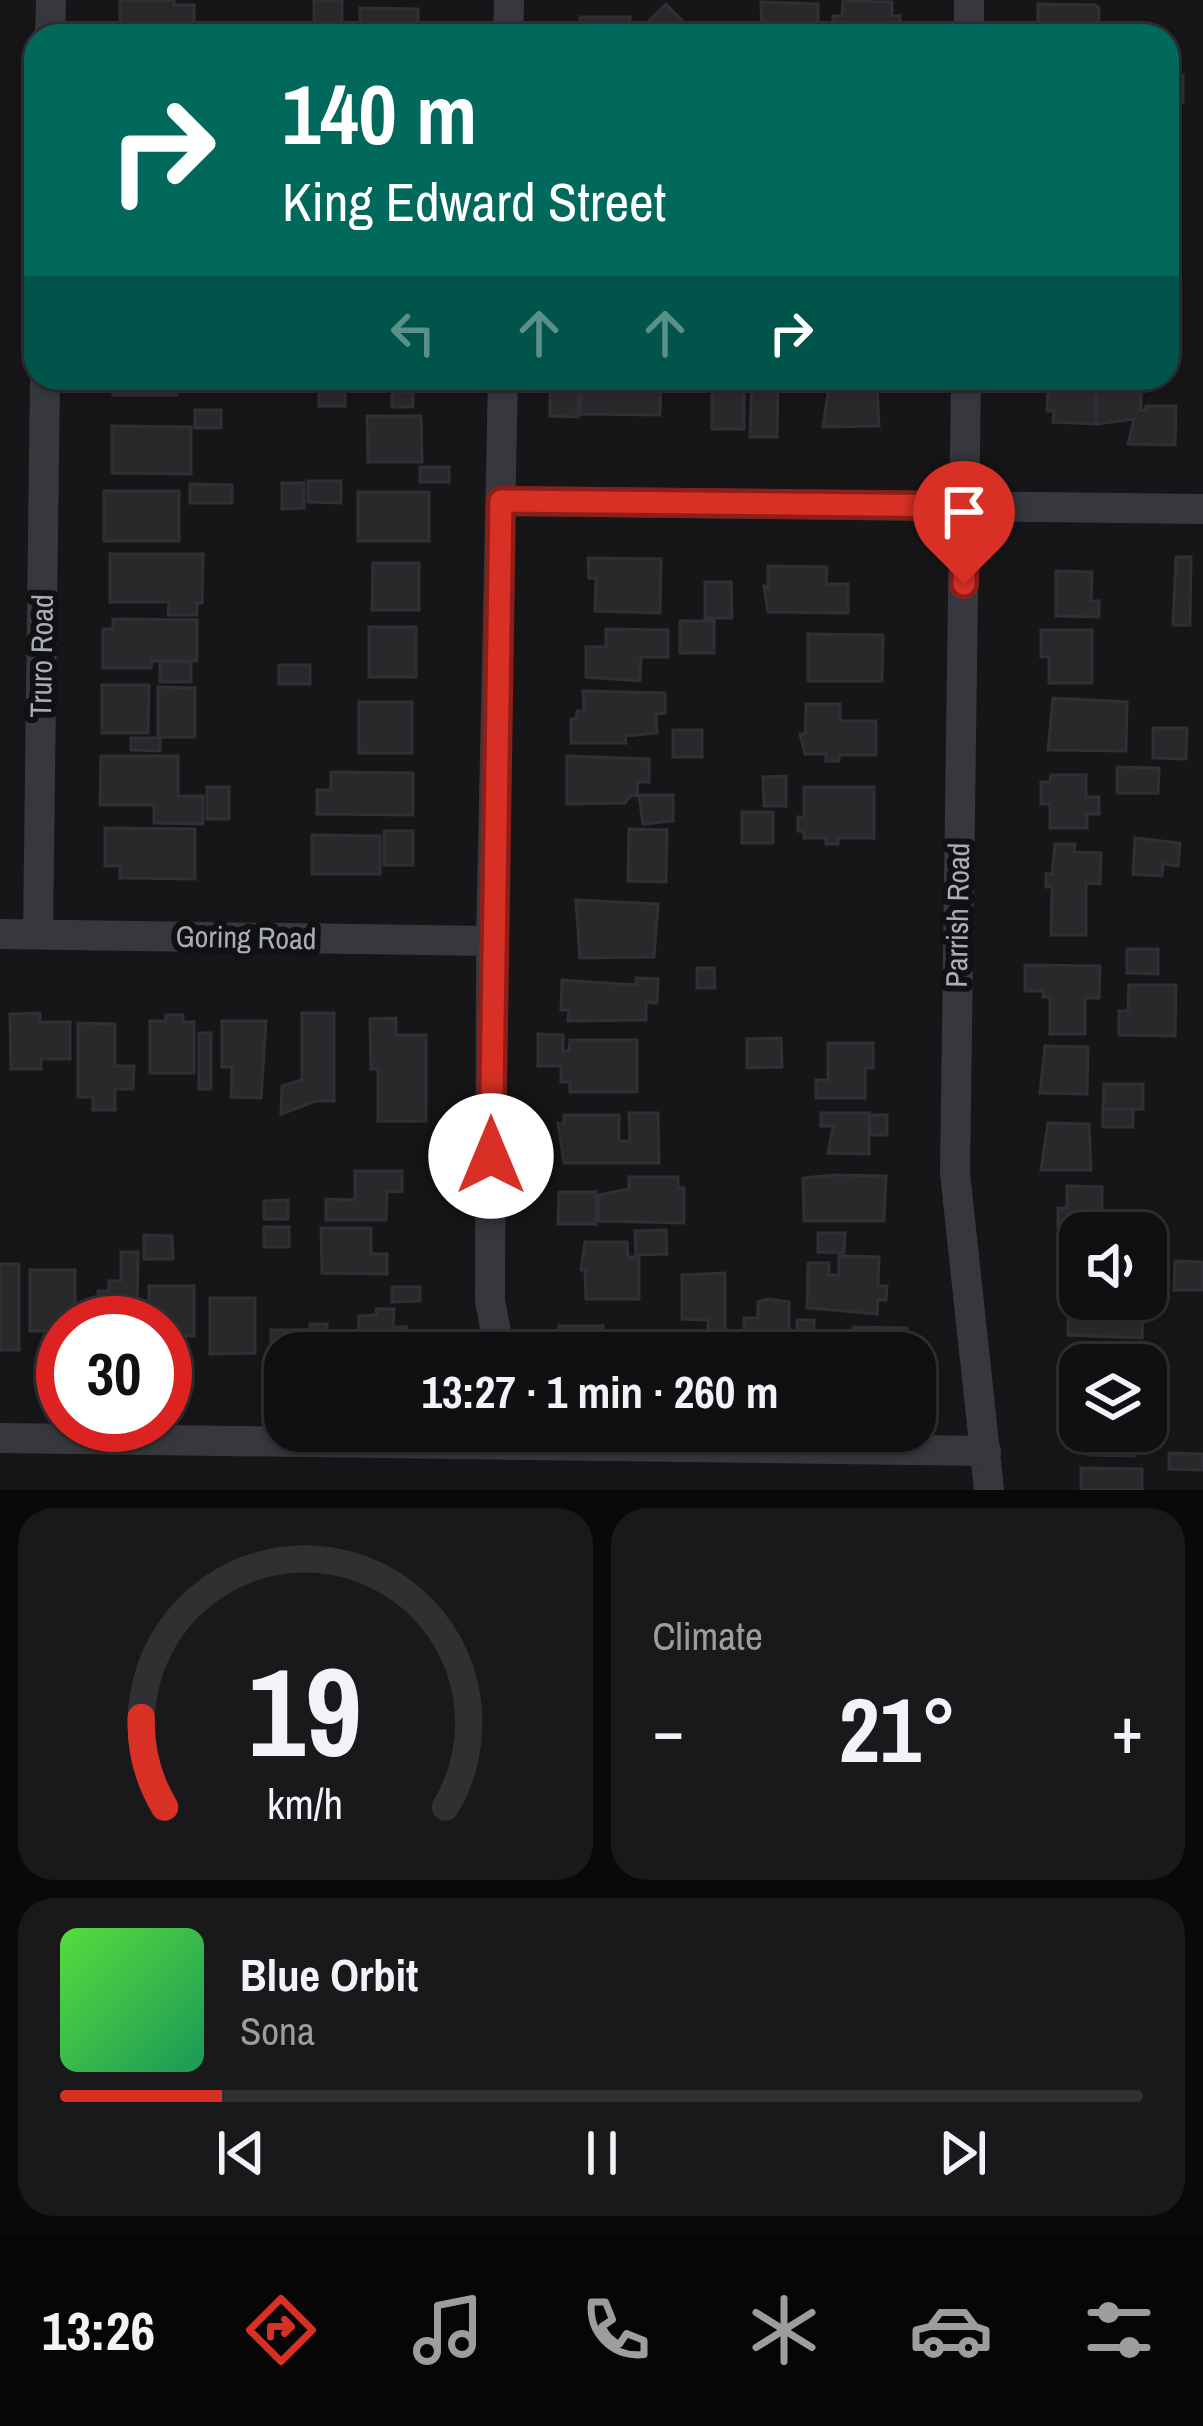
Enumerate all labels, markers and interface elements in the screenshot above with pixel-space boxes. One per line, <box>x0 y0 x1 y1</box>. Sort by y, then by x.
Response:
text: 140 m <box>282 57 477 170</box>
icon: right <box>84 72 240 228</box>
text: King Edward Street <box>282 165 666 238</box>
icon: left <box>380 300 446 366</box>
icon: ahead <box>506 300 572 366</box>
icon: ahead <box>632 300 698 366</box>
icon: right <box>758 300 824 366</box>
pin <box>913 461 1015 584</box>
icon: arrive <box>931 479 997 545</box>
street label: Truro Road <box>20 594 62 718</box>
street label: Parrish Road <box>936 842 978 988</box>
street label: Goring Road <box>175 916 317 958</box>
position arrow <box>428 1093 554 1219</box>
map controls <box>1059 1212 1167 1452</box>
button: sound <box>1059 1212 1167 1320</box>
speed limit sign: 30 <box>36 1296 192 1452</box>
button: layers <box>1059 1344 1167 1452</box>
text: 13:27 · 1 min · 260 m <box>422 1361 778 1422</box>
text: Climate <box>653 1610 763 1662</box>
text: 19 <box>248 1627 362 1795</box>
text: 21° <box>839 1669 957 1790</box>
text: − <box>653 1685 684 1774</box>
text: + <box>1111 1685 1143 1774</box>
text: km/h <box>267 1775 343 1832</box>
text: Blue Orbit <box>240 1944 418 2005</box>
text: Sona <box>240 2005 315 2057</box>
icon: previous <box>208 2120 274 2186</box>
icon: pause <box>569 2120 635 2186</box>
icon: next <box>930 2120 996 2186</box>
icon: directions <box>239 2288 323 2372</box>
icon: music <box>406 2288 490 2372</box>
icon: phone <box>574 2288 658 2372</box>
icon: climate <box>742 2288 826 2372</box>
icon: car <box>909 2288 993 2372</box>
icon: filters <box>1077 2288 1161 2372</box>
text: 13:26 <box>42 2294 155 2367</box>

